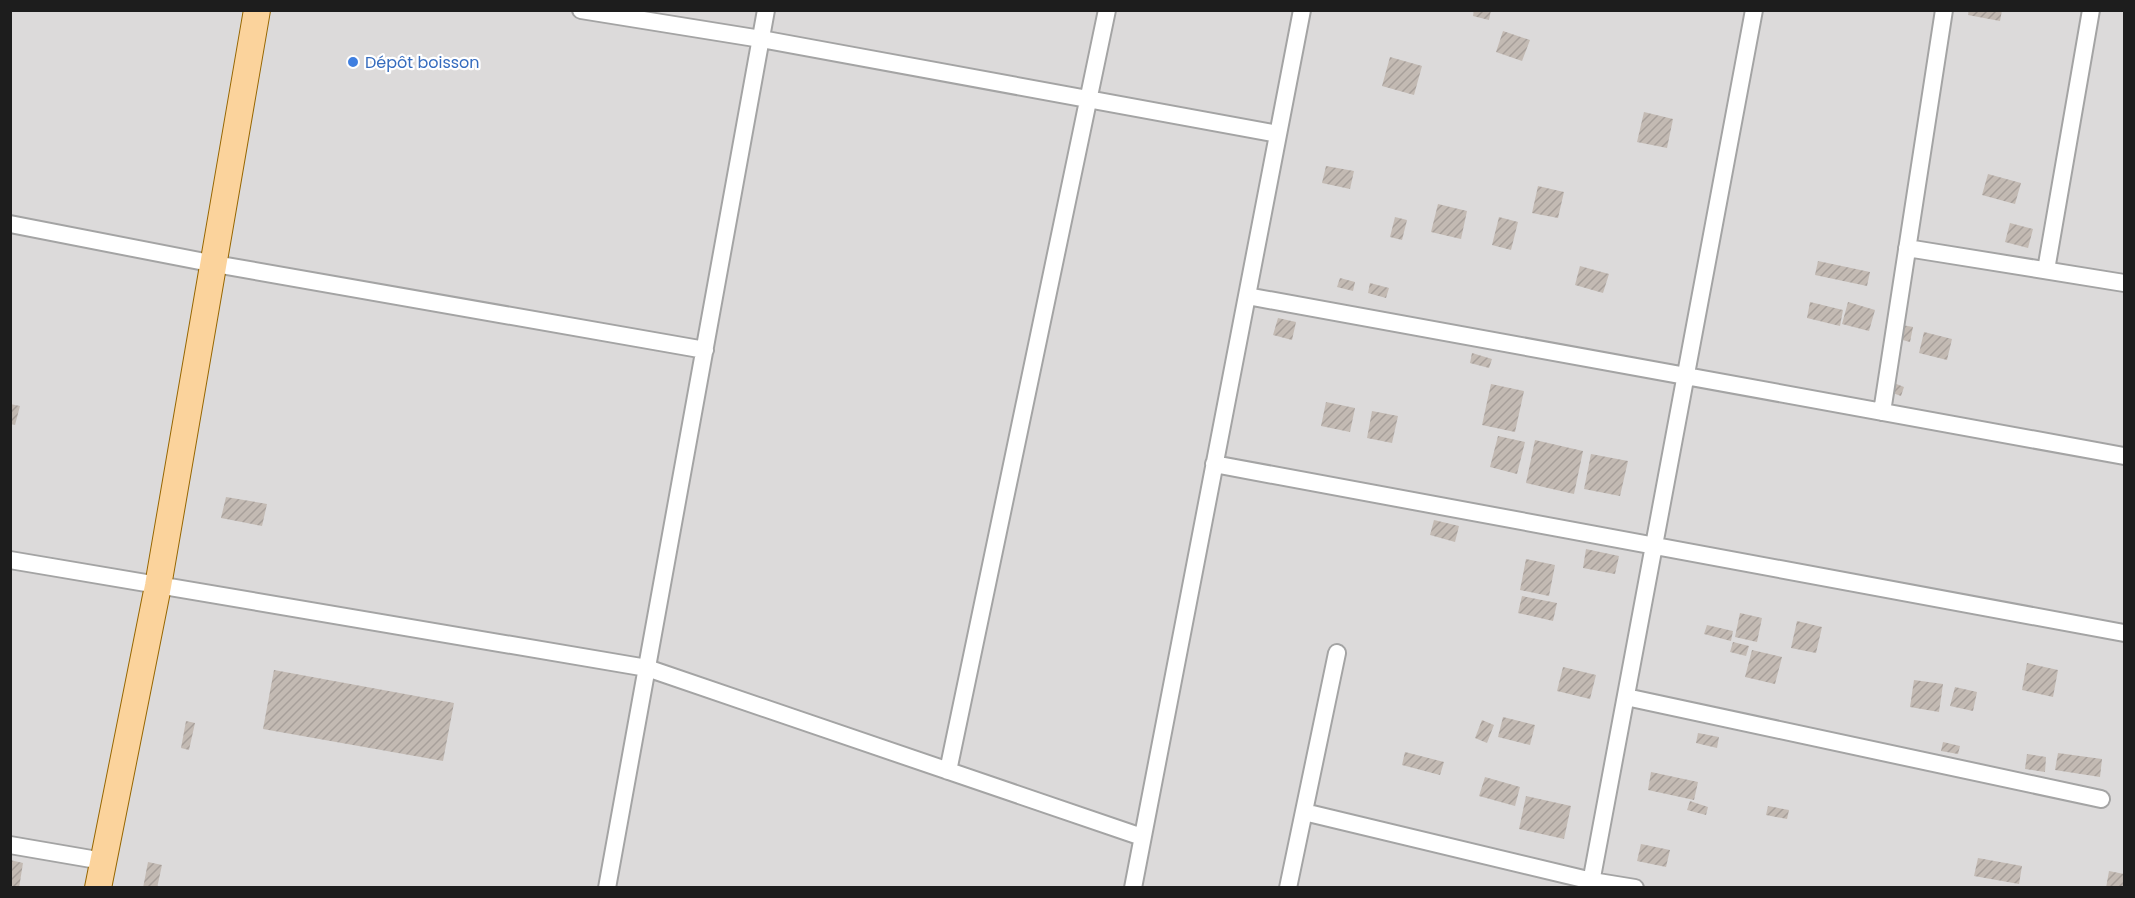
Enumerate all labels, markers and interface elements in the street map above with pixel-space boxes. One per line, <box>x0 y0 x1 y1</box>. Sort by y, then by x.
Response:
place label: Dépôt boisson <box>365 51 480 74</box>
marker: Dépôt boisson <box>346 55 360 69</box>

